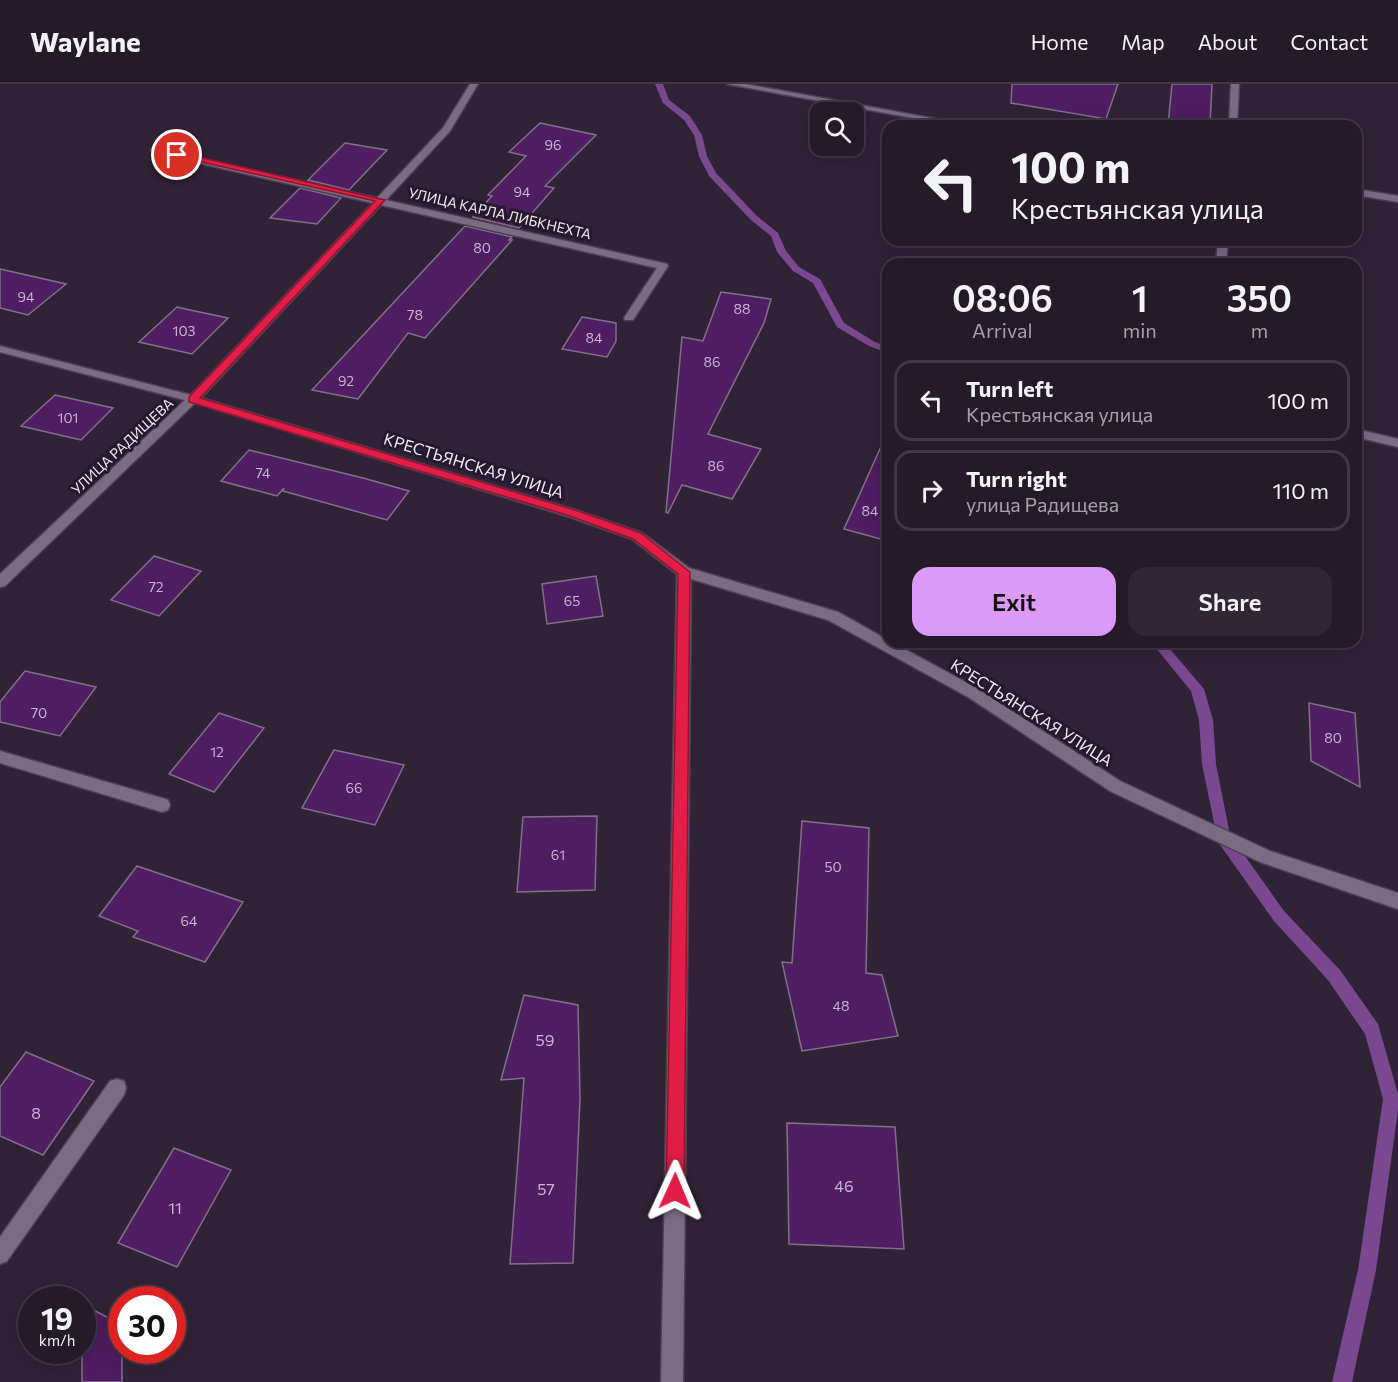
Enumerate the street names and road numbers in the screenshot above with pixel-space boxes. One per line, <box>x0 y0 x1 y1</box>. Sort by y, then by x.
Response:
street label: УЛИЦА КАРЛА ЛИБКНЕХТА <box>407 184 594 242</box>
street label: УЛИЦА РАДИЩЕВА <box>67 394 177 498</box>
street label: КРЕСТЬЯНСКАЯ УЛИЦА <box>382 429 566 501</box>
street label: КРЕСТЬЯНСКАЯ УЛИЦА <box>948 654 1116 770</box>

